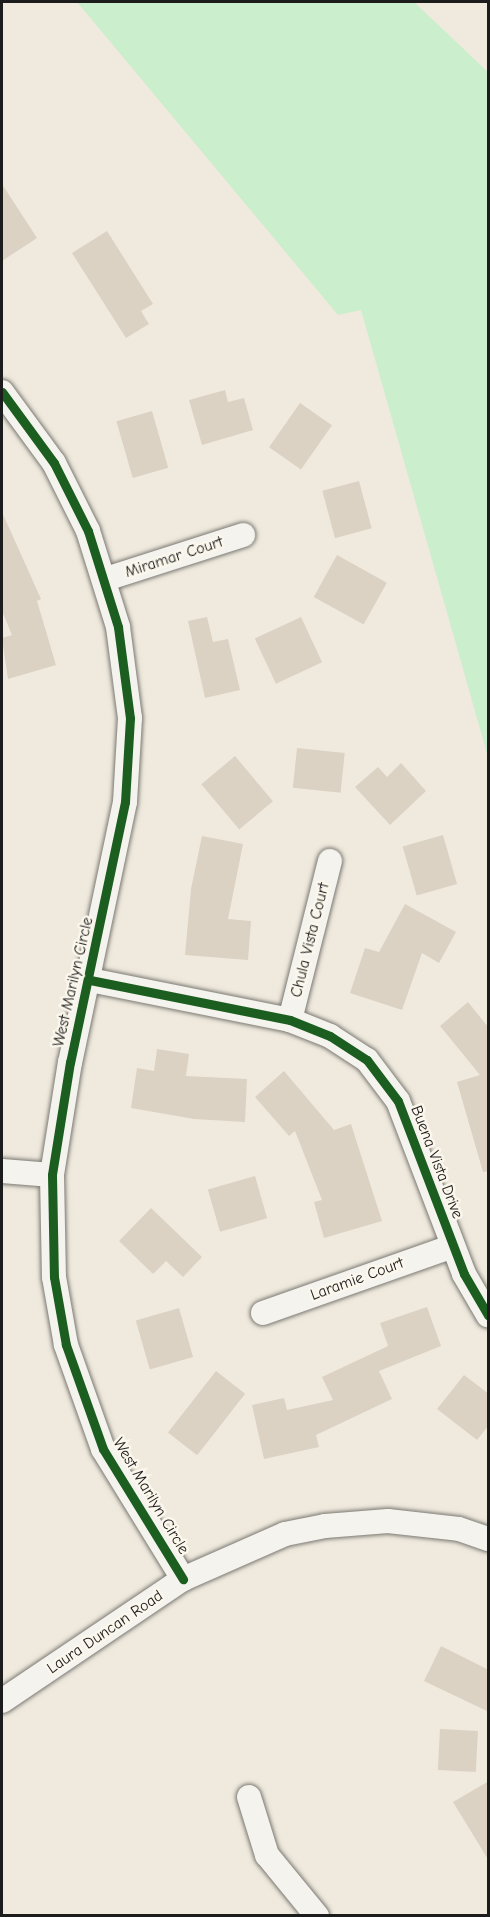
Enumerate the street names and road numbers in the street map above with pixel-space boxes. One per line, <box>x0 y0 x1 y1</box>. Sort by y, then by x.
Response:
street label: Miramar Court <box>123 532 225 582</box>
street label: Chula Vista Court <box>286 881 334 999</box>
street label: West Marilyn Circle <box>49 915 97 1049</box>
street label: Buena Vista Drive <box>407 1103 467 1221</box>
street label: Laramie Court <box>308 1253 406 1305</box>
street label: West Marilyn Circle <box>109 1434 193 1558</box>
street label: Laura Duncan Road <box>43 1586 167 1678</box>

